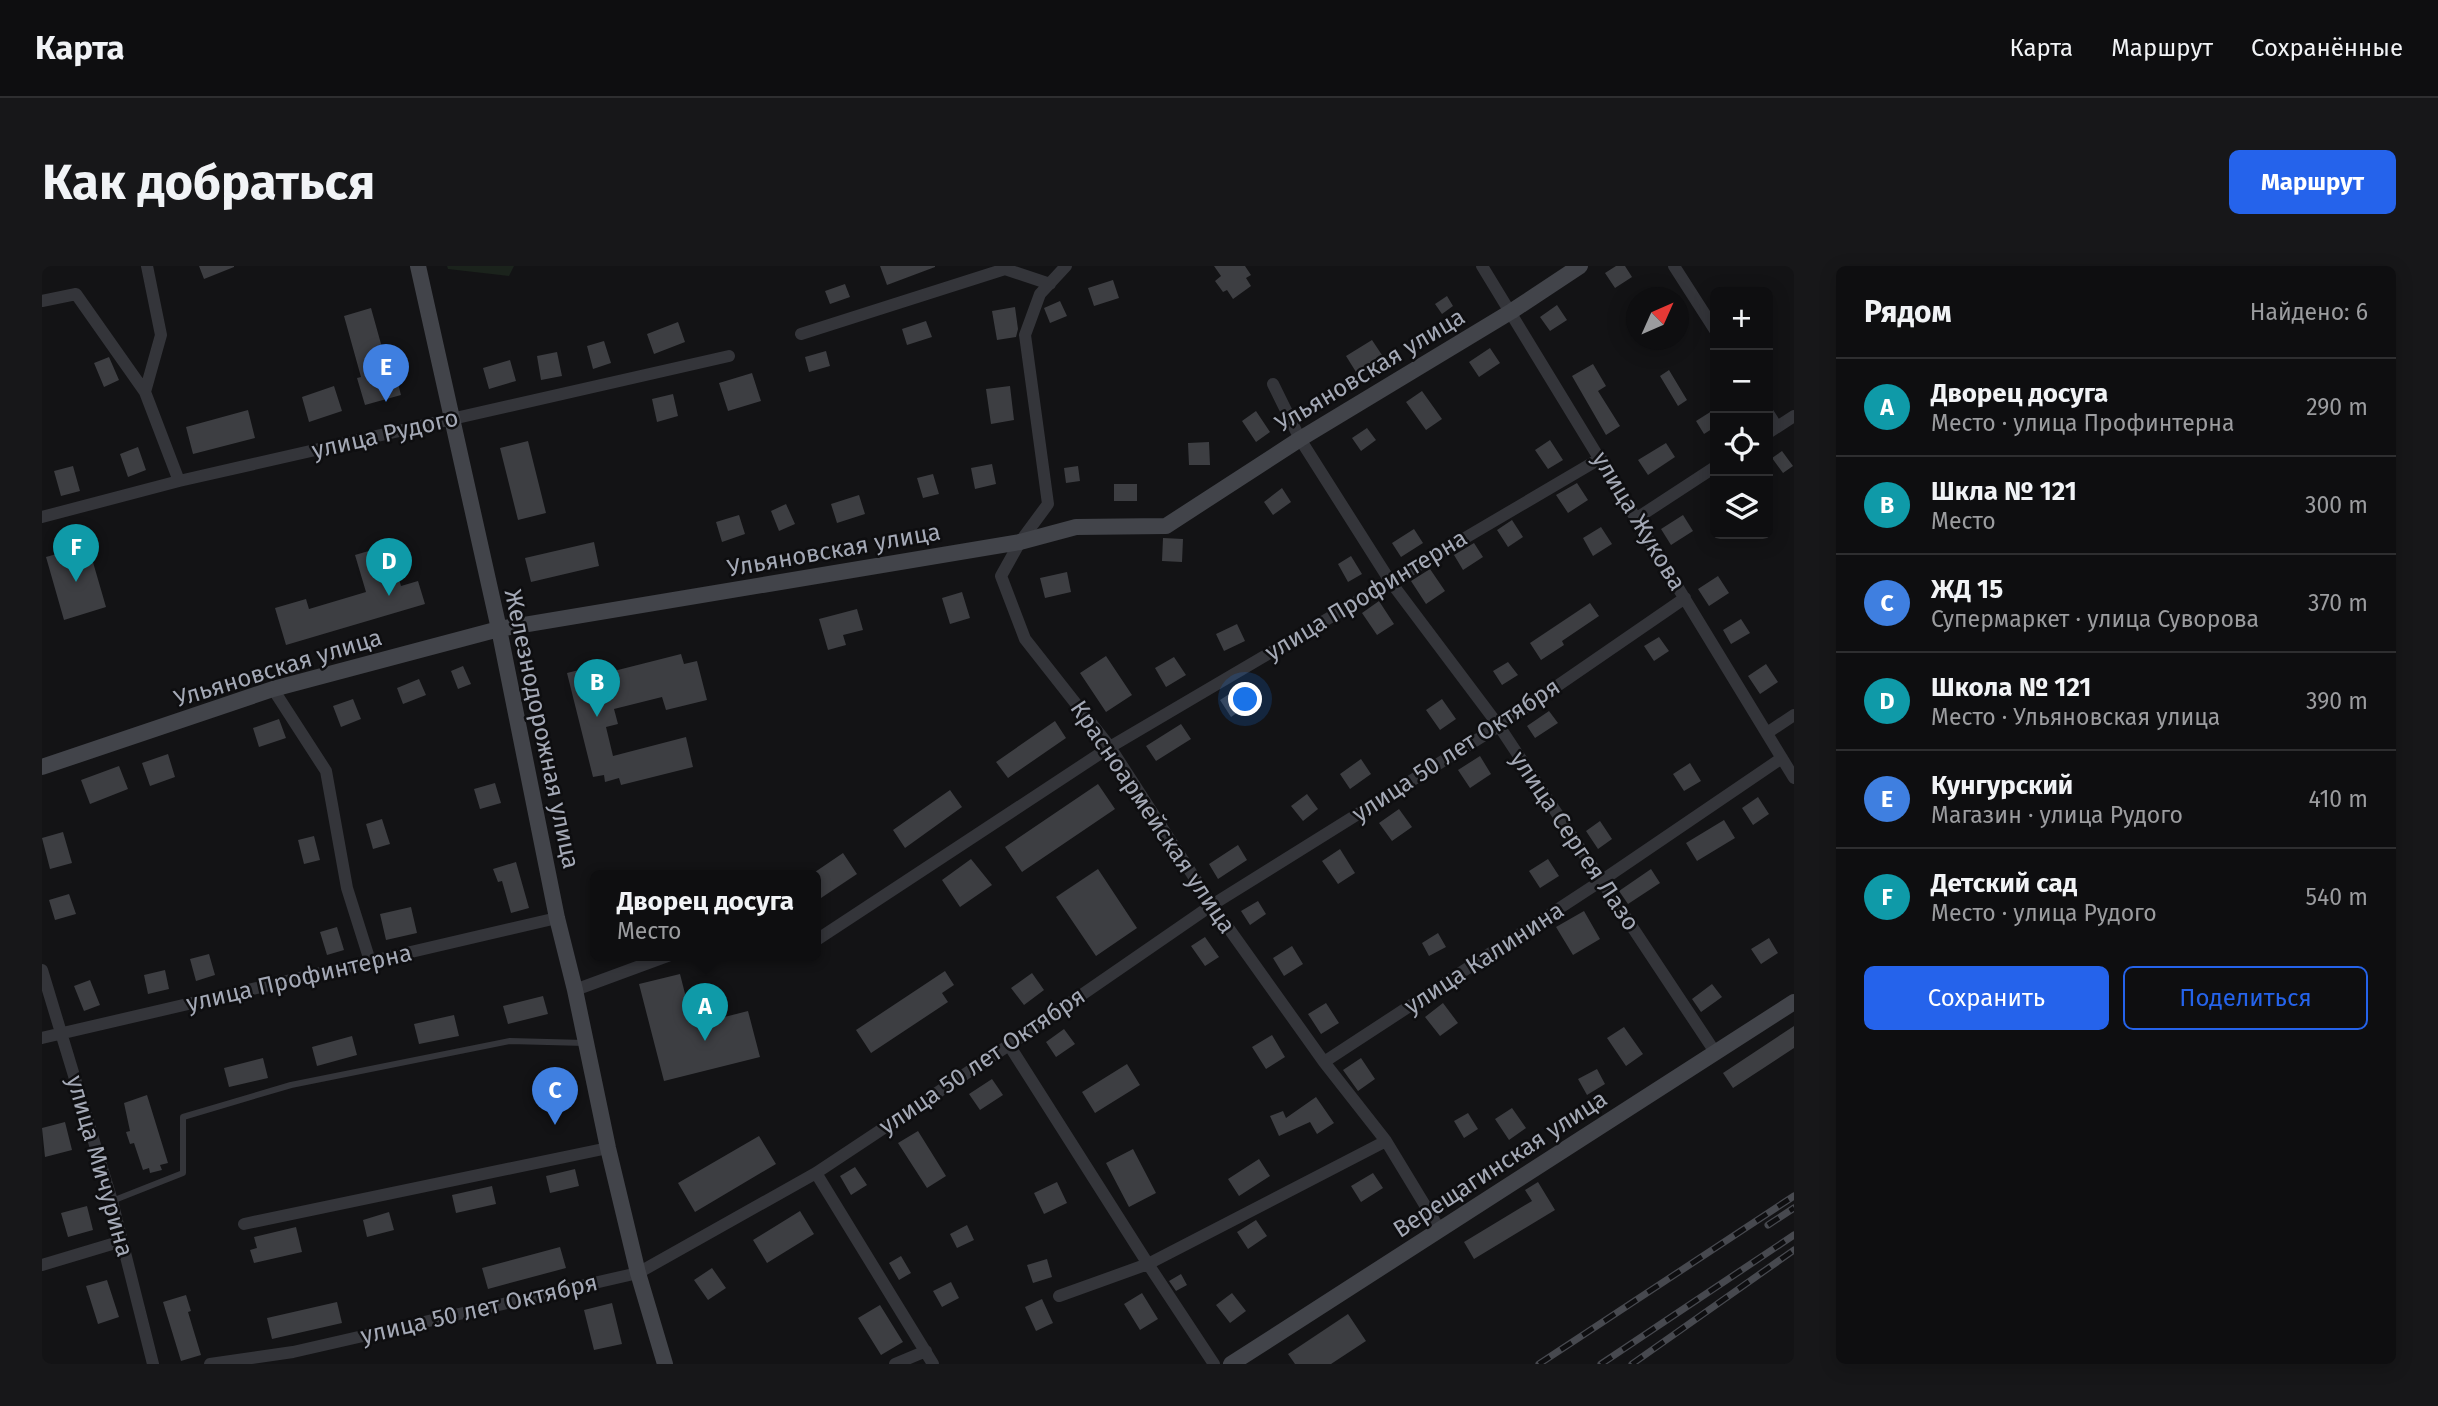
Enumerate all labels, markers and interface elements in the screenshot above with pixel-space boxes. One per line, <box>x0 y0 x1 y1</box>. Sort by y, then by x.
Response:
text: Карта <box>35 28 125 68</box>
text: Карта <box>2010 34 2073 62</box>
text: Маршрут <box>2111 34 2213 62</box>
text: Сохранённые <box>2251 34 2403 62</box>
button: Маршрут <box>2229 150 2396 214</box>
text: Как добраться <box>42 153 375 212</box>
north arrow <box>1626 287 1689 350</box>
map controls <box>1710 287 1773 539</box>
button: + <box>1710 287 1773 350</box>
text: Рядом <box>1864 294 1952 330</box>
text: Найдено: 6 <box>2250 298 2368 326</box>
street label: Ульяновская улица <box>1270 302 1470 438</box>
pin: E <box>363 344 409 402</box>
button: − <box>1710 350 1773 413</box>
text: Дворец досуга <box>1931 378 2108 409</box>
text: A <box>1880 393 1894 421</box>
text: 290 m <box>2306 393 2368 421</box>
street label: улица Рудого <box>309 404 461 464</box>
text: Место · улица Профинтерна <box>1931 409 2235 437</box>
button: locate <box>1710 413 1773 476</box>
street label: улица Жукова <box>1587 446 1691 596</box>
button: layers <box>1710 476 1773 539</box>
text: Шкла № 121 <box>1931 476 2077 507</box>
text: B <box>1880 491 1894 519</box>
text: 300 m <box>2305 491 2368 519</box>
text: Место <box>1931 507 1996 535</box>
street label: Ульяновская улица <box>725 517 943 583</box>
pin: F <box>53 524 99 582</box>
street label: улица Профинтерна <box>1260 524 1472 666</box>
pin: D <box>366 538 412 596</box>
text: ЖД 15 <box>1931 574 2003 605</box>
street label: Железнодорожная улица <box>499 587 585 871</box>
text: C <box>1880 589 1894 617</box>
text: 370 m <box>2308 589 2368 617</box>
text: Супермаркет · улица Суворова <box>1931 605 2259 633</box>
street label: Ульяновская улица <box>171 623 385 713</box>
pin: B <box>574 659 620 717</box>
street label: улица 50 лет Октября <box>1347 672 1565 828</box>
text: Школа № 121 <box>1931 672 2091 703</box>
your location <box>1228 682 1262 716</box>
text: D <box>1880 687 1894 715</box>
text: 390 m <box>2306 687 2368 715</box>
street label: Красноармейская улица <box>1065 695 1241 939</box>
text: Место · Ульяновская улица <box>1931 703 2220 731</box>
street label: улица Сергея Лазо <box>1505 746 1645 936</box>
text: Кунгурский <box>1931 770 2073 801</box>
text: E <box>1881 785 1893 813</box>
text: 410 m <box>2308 785 2368 813</box>
text: Магазин · улица Рудого <box>1931 801 2183 829</box>
text: Детский сад <box>1931 868 2077 899</box>
popup <box>590 870 821 961</box>
text: F <box>1881 883 1893 911</box>
text: 540 m <box>2306 883 2368 911</box>
text: Дворец досуга <box>617 886 794 917</box>
street label: улица Калинина <box>1399 896 1569 1020</box>
text: Место · улица Рудого <box>1931 899 2157 927</box>
text: Место <box>617 917 682 945</box>
street label: улица Профинтерна <box>183 938 415 1018</box>
button: Сохранить <box>1864 966 2109 1030</box>
button: Поделиться <box>2123 966 2368 1030</box>
street label: улица 50 лет Октября <box>874 982 1090 1140</box>
pin: A <box>682 983 728 1041</box>
pin: C <box>532 1067 578 1125</box>
street label: улица Мичурина <box>61 1072 139 1260</box>
street label: Верещагинская улица <box>1388 1084 1612 1244</box>
street label: улица 50 лет Октября <box>358 1268 600 1350</box>

